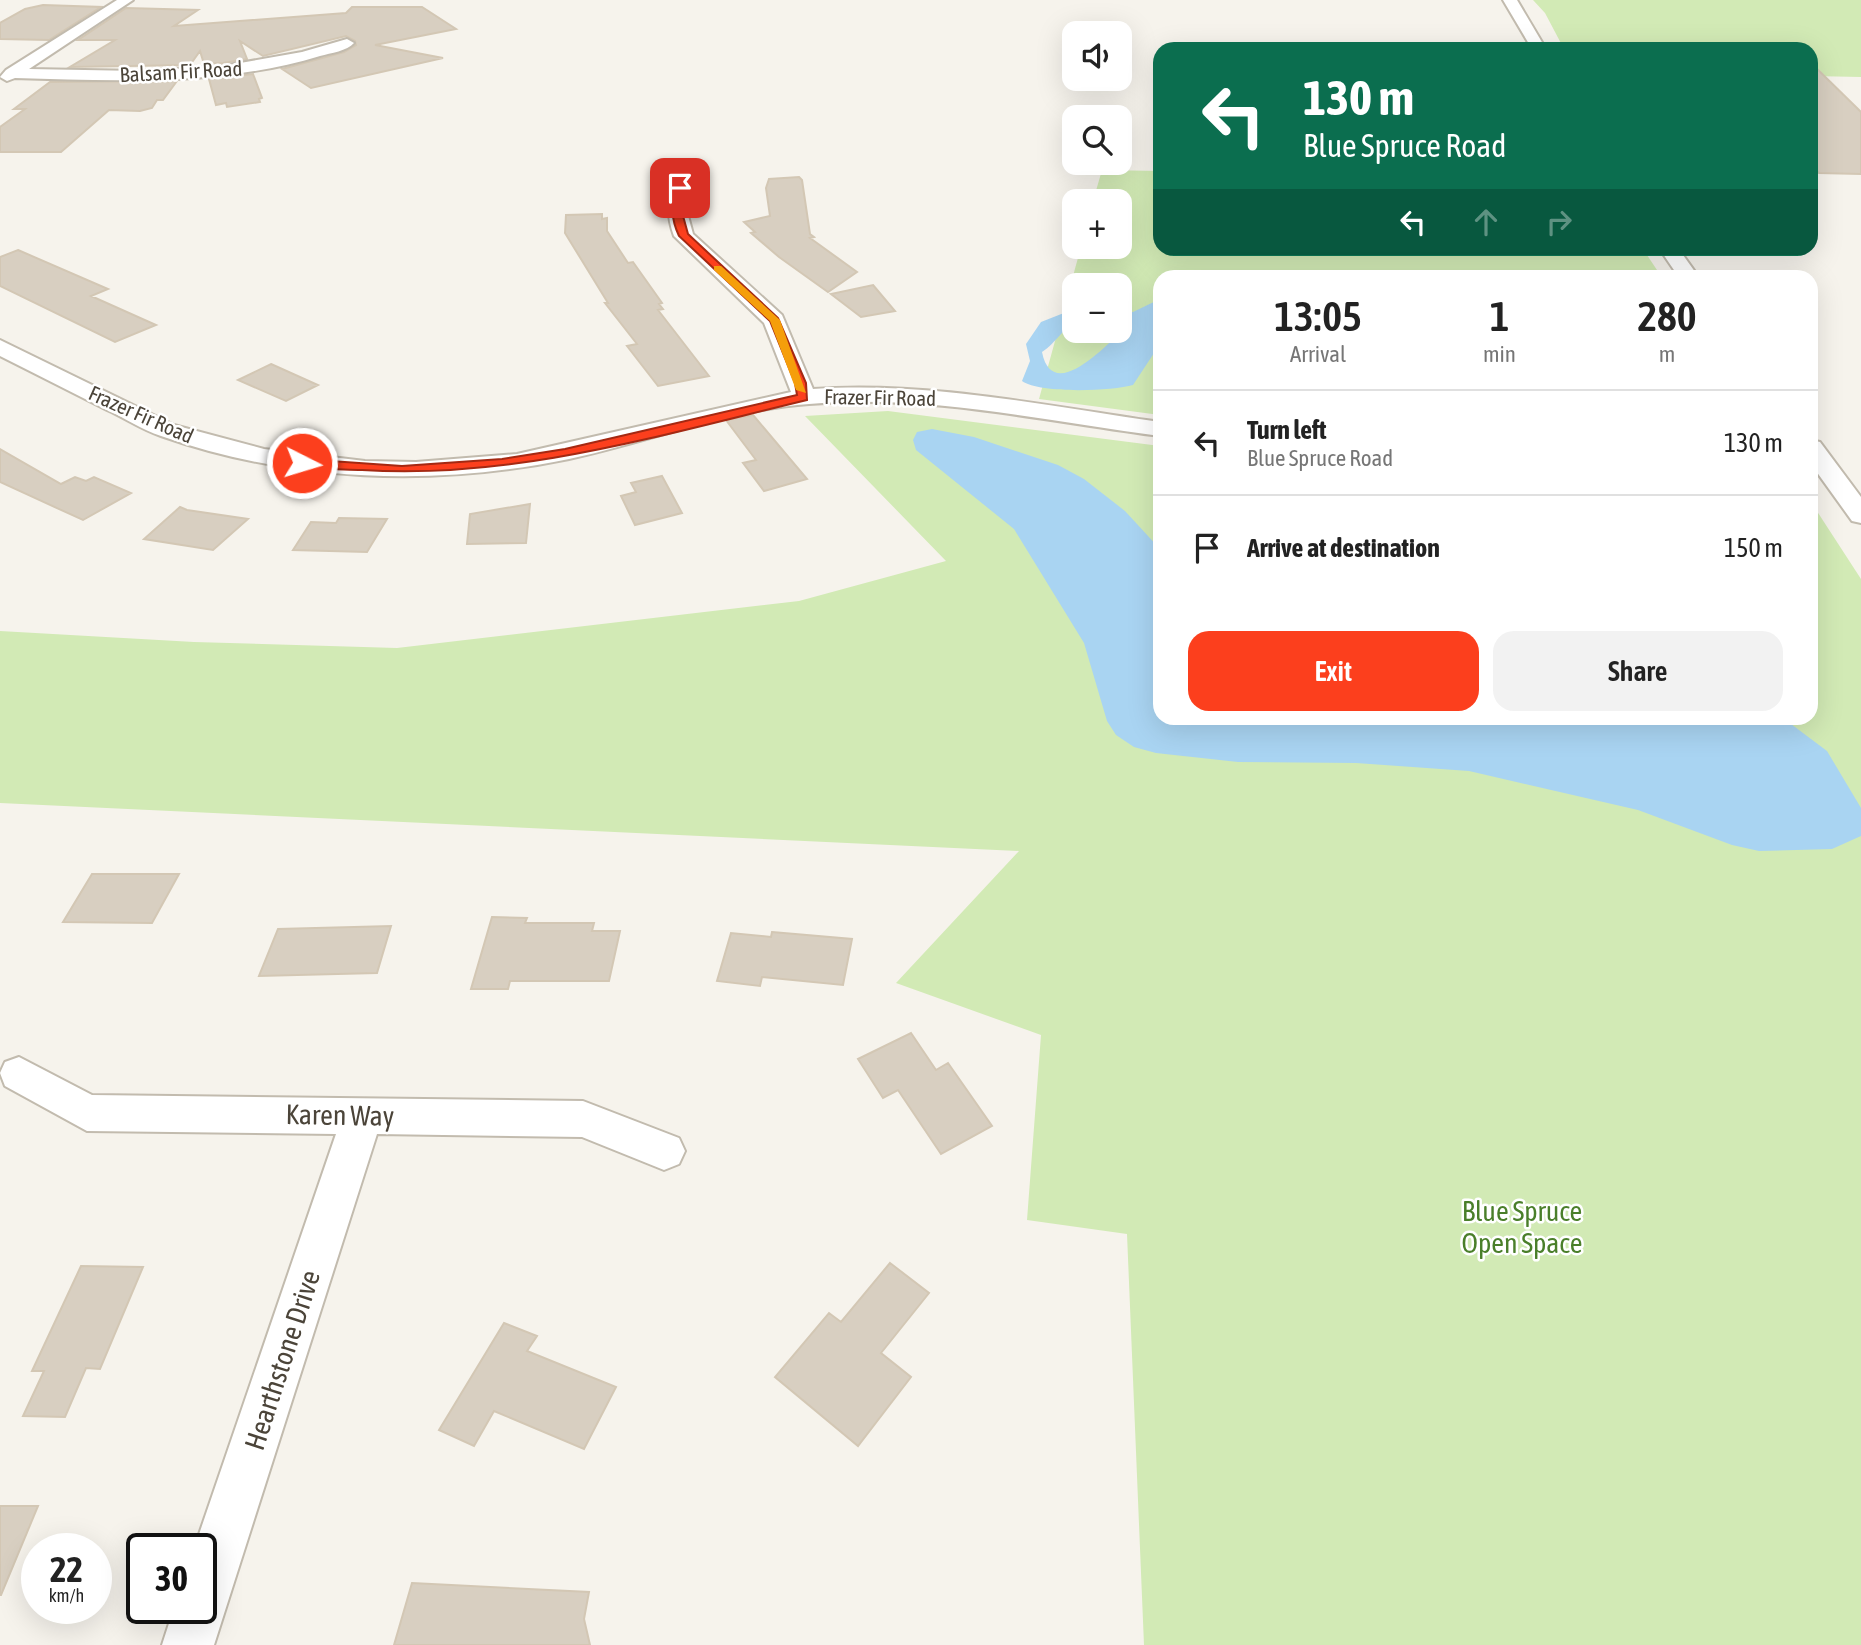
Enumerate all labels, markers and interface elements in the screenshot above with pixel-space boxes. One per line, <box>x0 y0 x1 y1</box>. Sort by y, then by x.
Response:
map controls <box>1062 21 1132 343</box>
button: sound <box>1062 21 1132 91</box>
street label: Balsam Fir Road <box>119 56 243 86</box>
text: 130 m <box>1303 69 1414 125</box>
icon: left <box>1188 70 1279 161</box>
button: search <box>1062 105 1132 175</box>
text: Blue Spruce Road <box>1303 127 1506 164</box>
pin <box>650 158 710 218</box>
icon: arrive <box>661 169 699 207</box>
button: + <box>1062 189 1132 259</box>
icon: left <box>1394 203 1432 241</box>
icon: ahead <box>1467 203 1505 241</box>
icon: right <box>1540 203 1578 241</box>
button: − <box>1062 273 1132 343</box>
text: 13:05 <box>1274 292 1362 340</box>
text: 1 <box>1490 292 1509 340</box>
text: 280 <box>1637 292 1697 340</box>
text: Arrival <box>1290 341 1346 367</box>
text: min <box>1483 341 1516 367</box>
text: m <box>1659 341 1675 367</box>
street label: Frazer Fir Road <box>85 380 197 448</box>
street label: Frazer Fir Road <box>824 384 936 410</box>
text: Turn left <box>1247 415 1327 445</box>
icon: left <box>1188 424 1226 462</box>
position arrow <box>265 426 339 500</box>
text: 130 m <box>1724 428 1783 458</box>
text: Blue Spruce Road <box>1247 445 1393 471</box>
icon: arrive <box>1188 529 1226 567</box>
text: Arrive at destination <box>1247 533 1440 563</box>
text: 150 m <box>1724 533 1783 563</box>
button: Exit <box>1188 631 1479 711</box>
button: Share <box>1493 631 1783 711</box>
street label: Karen Way <box>285 1098 395 1132</box>
park label: Blue Spruce Open Space <box>1462 1195 1582 1259</box>
street label: Hearthstone Drive <box>238 1266 326 1454</box>
speed limit sign: 30 <box>126 1533 217 1624</box>
text: 22 <box>50 1549 83 1589</box>
text: km/h <box>49 1585 84 1606</box>

